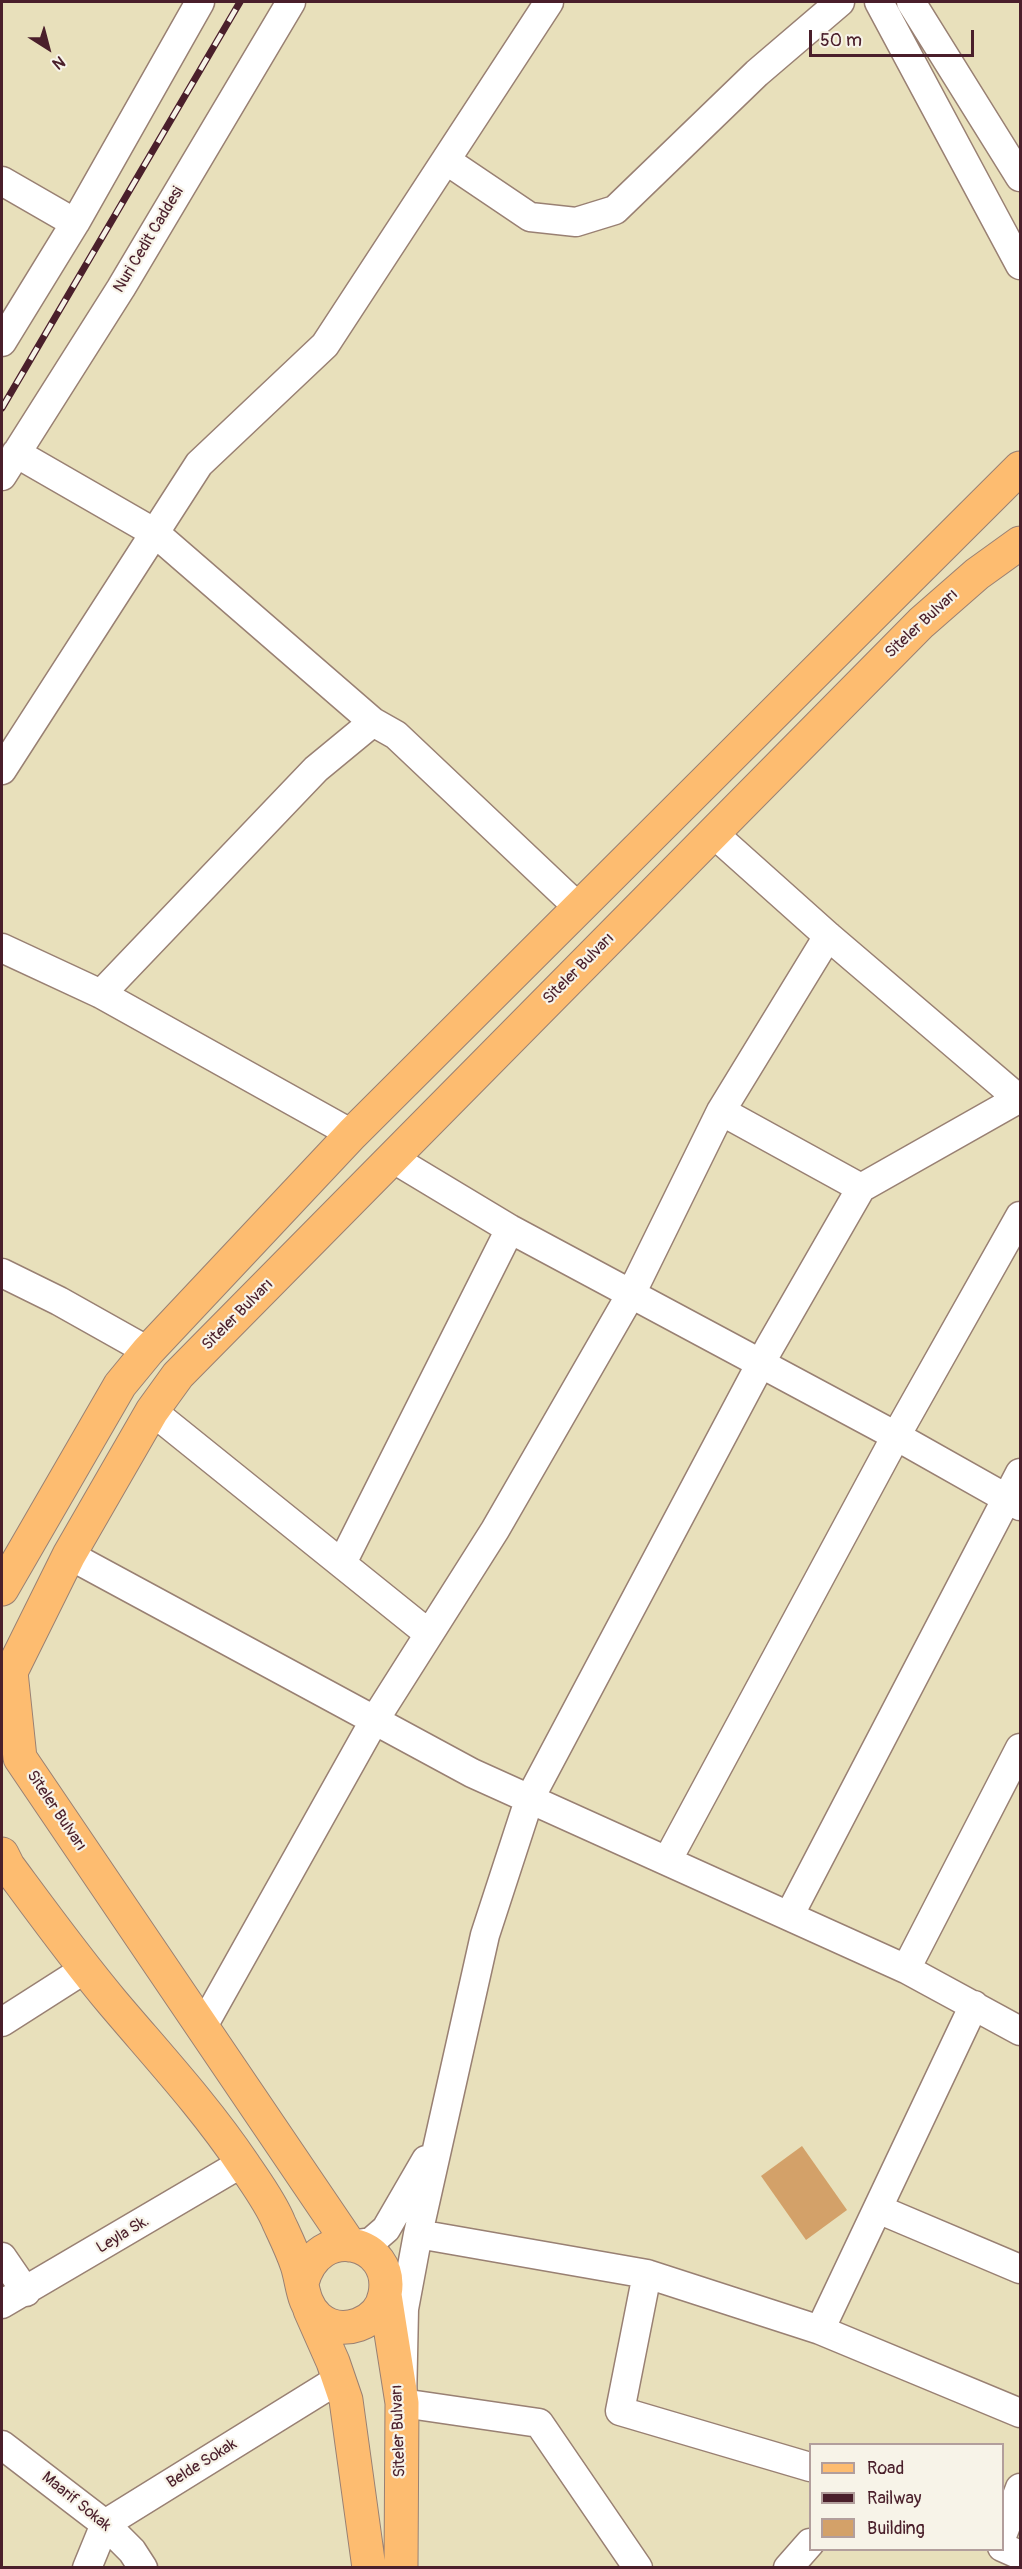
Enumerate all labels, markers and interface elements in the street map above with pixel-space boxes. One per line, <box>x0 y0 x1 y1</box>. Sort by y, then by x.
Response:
north arrow <box>18 18 78 78</box>
scale bar <box>812 18 977 56</box>
text: 50 m <box>820 29 862 52</box>
text: N <box>48 51 69 74</box>
street label: Nuri Cedit Caddesi <box>110 183 188 297</box>
street label: Siteler Bulvarı <box>881 585 963 663</box>
street label: Siteler Bulvarı <box>539 929 619 1009</box>
street label: Siteler Bulvarı <box>198 1275 278 1355</box>
street label: Siteler Bulvarı <box>22 1767 90 1855</box>
street label: Leyla Sk. <box>93 2212 153 2258</box>
street label: Siteler Bulvarı <box>388 2384 410 2478</box>
street label: Belde Sokak <box>163 2435 241 2493</box>
legend <box>809 2443 1004 2551</box>
text: Road <box>867 2457 904 2480</box>
street label: Maarif Sokak <box>37 2468 115 2536</box>
text: Railway <box>867 2487 922 2510</box>
text: Building <box>867 2517 925 2540</box>

